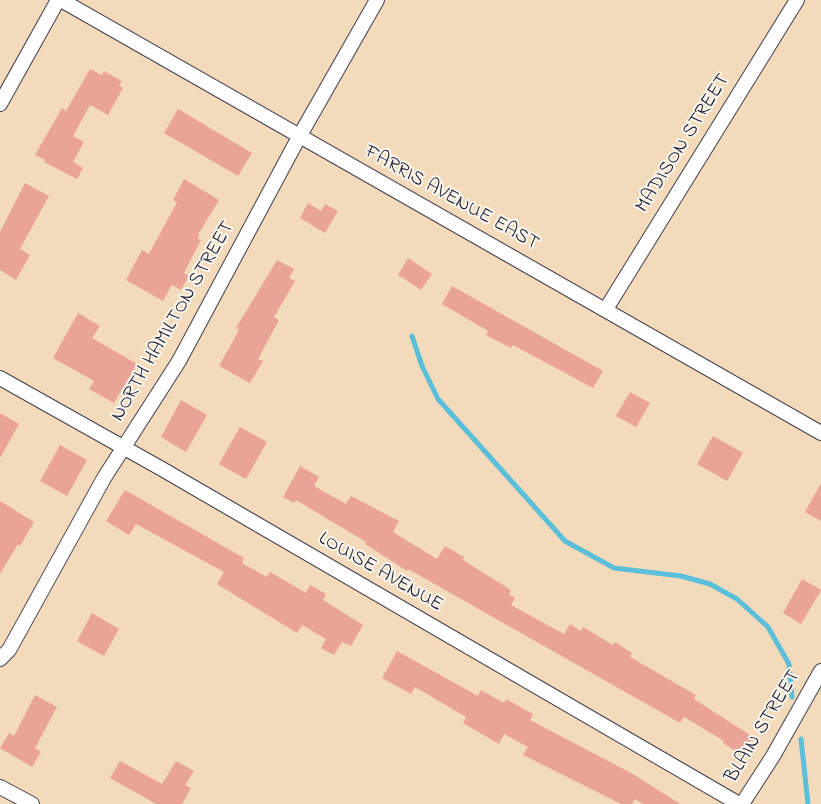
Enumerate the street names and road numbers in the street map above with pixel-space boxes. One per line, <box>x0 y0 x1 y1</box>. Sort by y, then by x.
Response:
street label: MADISON STREET <box>632 70 736 218</box>
street label: FARRIS AVENUE EAST <box>360 141 542 257</box>
street label: NORTH HAMILTON STREET <box>107 218 241 426</box>
street label: LOUISE AVENUE <box>313 528 447 618</box>
street label: BLAIN STREET <box>721 666 807 788</box>

